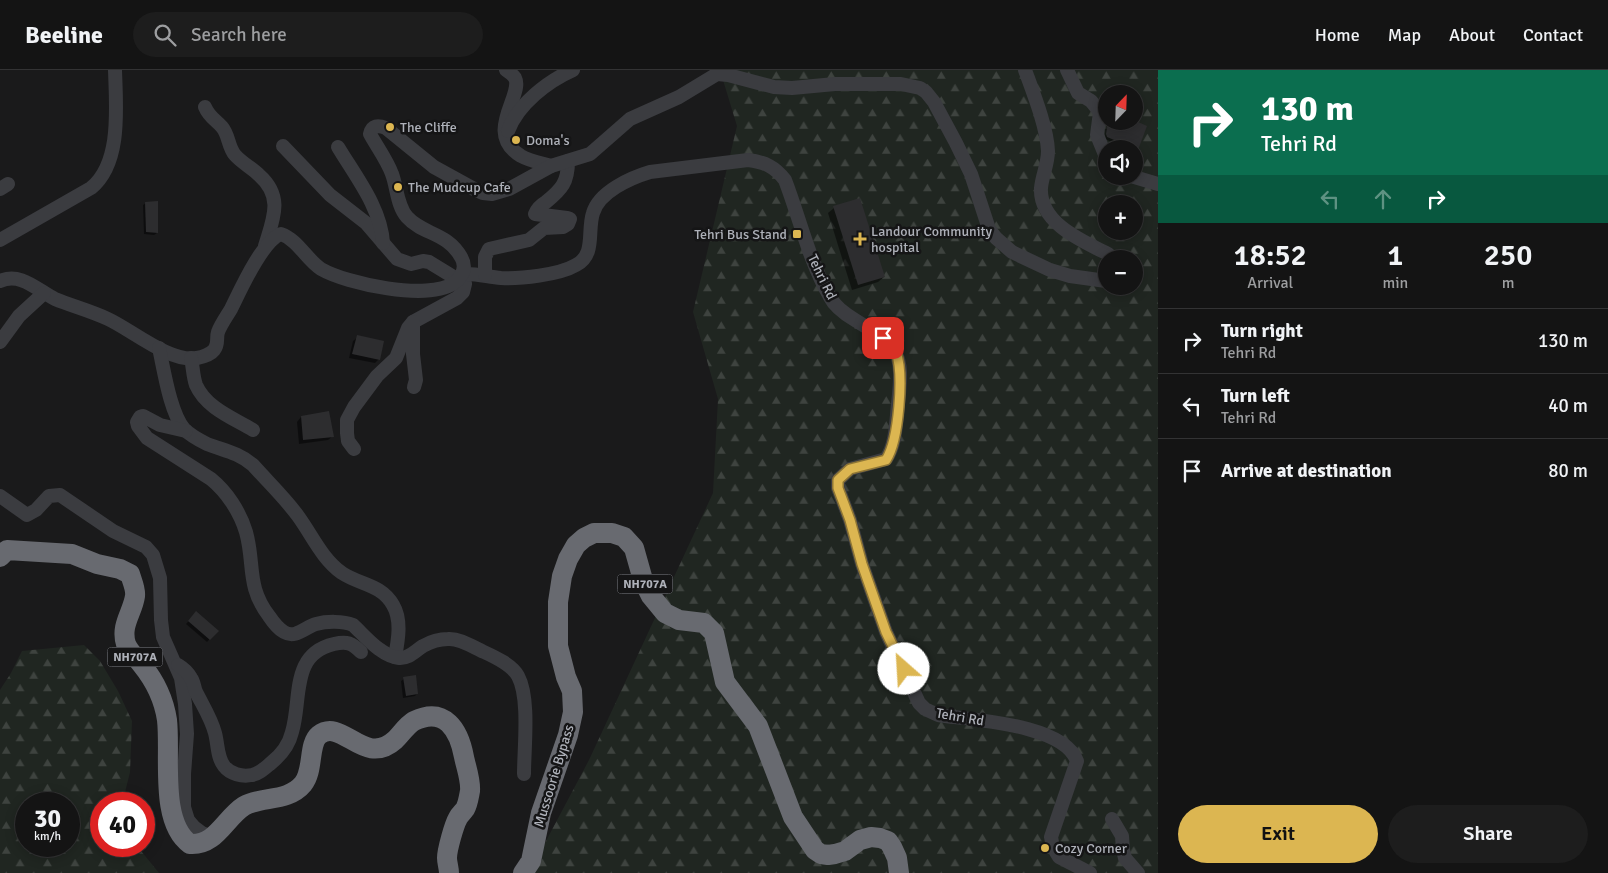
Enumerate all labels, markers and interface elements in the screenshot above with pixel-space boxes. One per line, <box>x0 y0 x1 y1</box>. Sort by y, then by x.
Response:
search box <box>133 12 483 57</box>
text: Beeline <box>25 20 103 50</box>
icon: search <box>151 21 179 49</box>
text: Search here <box>191 23 287 47</box>
text: Home <box>1315 24 1360 46</box>
text: Map <box>1388 24 1421 46</box>
text: About <box>1449 24 1495 46</box>
text: Contact <box>1523 24 1583 46</box>
north arrow <box>1098 85 1142 130</box>
map controls <box>1098 85 1143 295</box>
text: 130 m <box>1261 87 1354 130</box>
icon: right <box>1178 90 1243 155</box>
place label: The Cliffe <box>400 119 457 136</box>
marker: The Cliffe <box>384 121 396 133</box>
text: Tehri Rd <box>1261 130 1337 157</box>
place label: Doma's <box>526 132 570 149</box>
marker: Doma's <box>510 134 522 146</box>
button: sound <box>1098 140 1143 185</box>
place label: The Mudcup Cafe <box>408 179 511 196</box>
marker: The Mudcup Cafe <box>392 181 404 193</box>
icon: left <box>1316 185 1344 213</box>
icon: ahead <box>1369 185 1397 213</box>
icon: right <box>1422 185 1450 213</box>
button: + <box>1098 195 1143 240</box>
place label: Landour Community hospital <box>871 223 992 256</box>
place label: Tehri Bus Stand <box>694 226 787 243</box>
marker: Tehri Bus Stand <box>791 228 803 240</box>
marker: Landour Community hospital <box>853 232 867 246</box>
text: 18:52 <box>1234 237 1307 274</box>
text: 1 <box>1387 237 1403 274</box>
text: 250 <box>1484 237 1532 274</box>
button: − <box>1098 250 1143 295</box>
street label: Tehri Rd <box>804 252 840 302</box>
text: Arrival <box>1247 273 1293 293</box>
text: min <box>1382 273 1408 293</box>
text: m <box>1502 273 1514 293</box>
pin <box>862 317 904 359</box>
text: Turn right <box>1221 319 1303 343</box>
icon: arrive <box>869 324 897 352</box>
icon: right <box>1178 327 1206 355</box>
text: 130 m <box>1538 329 1588 353</box>
text: Tehri Rd <box>1221 343 1276 363</box>
text: Turn left <box>1221 384 1290 408</box>
icon: left <box>1178 392 1206 420</box>
text: 40 m <box>1548 394 1588 418</box>
text: Tehri Rd <box>1221 408 1276 428</box>
icon: arrive <box>1178 457 1206 485</box>
text: Arrive at destination <box>1221 459 1392 483</box>
text: 80 m <box>1548 459 1588 483</box>
road number: NH707A <box>618 574 672 594</box>
position arrow <box>877 642 929 694</box>
road number: NH707A <box>108 648 162 666</box>
street label: Tehri Rd <box>935 704 985 730</box>
street label: Mussoorie Bypass <box>530 723 578 829</box>
speed limit sign: 40 <box>90 792 155 857</box>
text: 30 <box>34 803 61 834</box>
button: Exit <box>1178 805 1378 863</box>
button: Share <box>1388 805 1588 863</box>
text: km/h <box>34 829 61 844</box>
place label: Cozy Corner <box>1055 840 1128 857</box>
marker: Cozy Corner <box>1039 842 1051 854</box>

